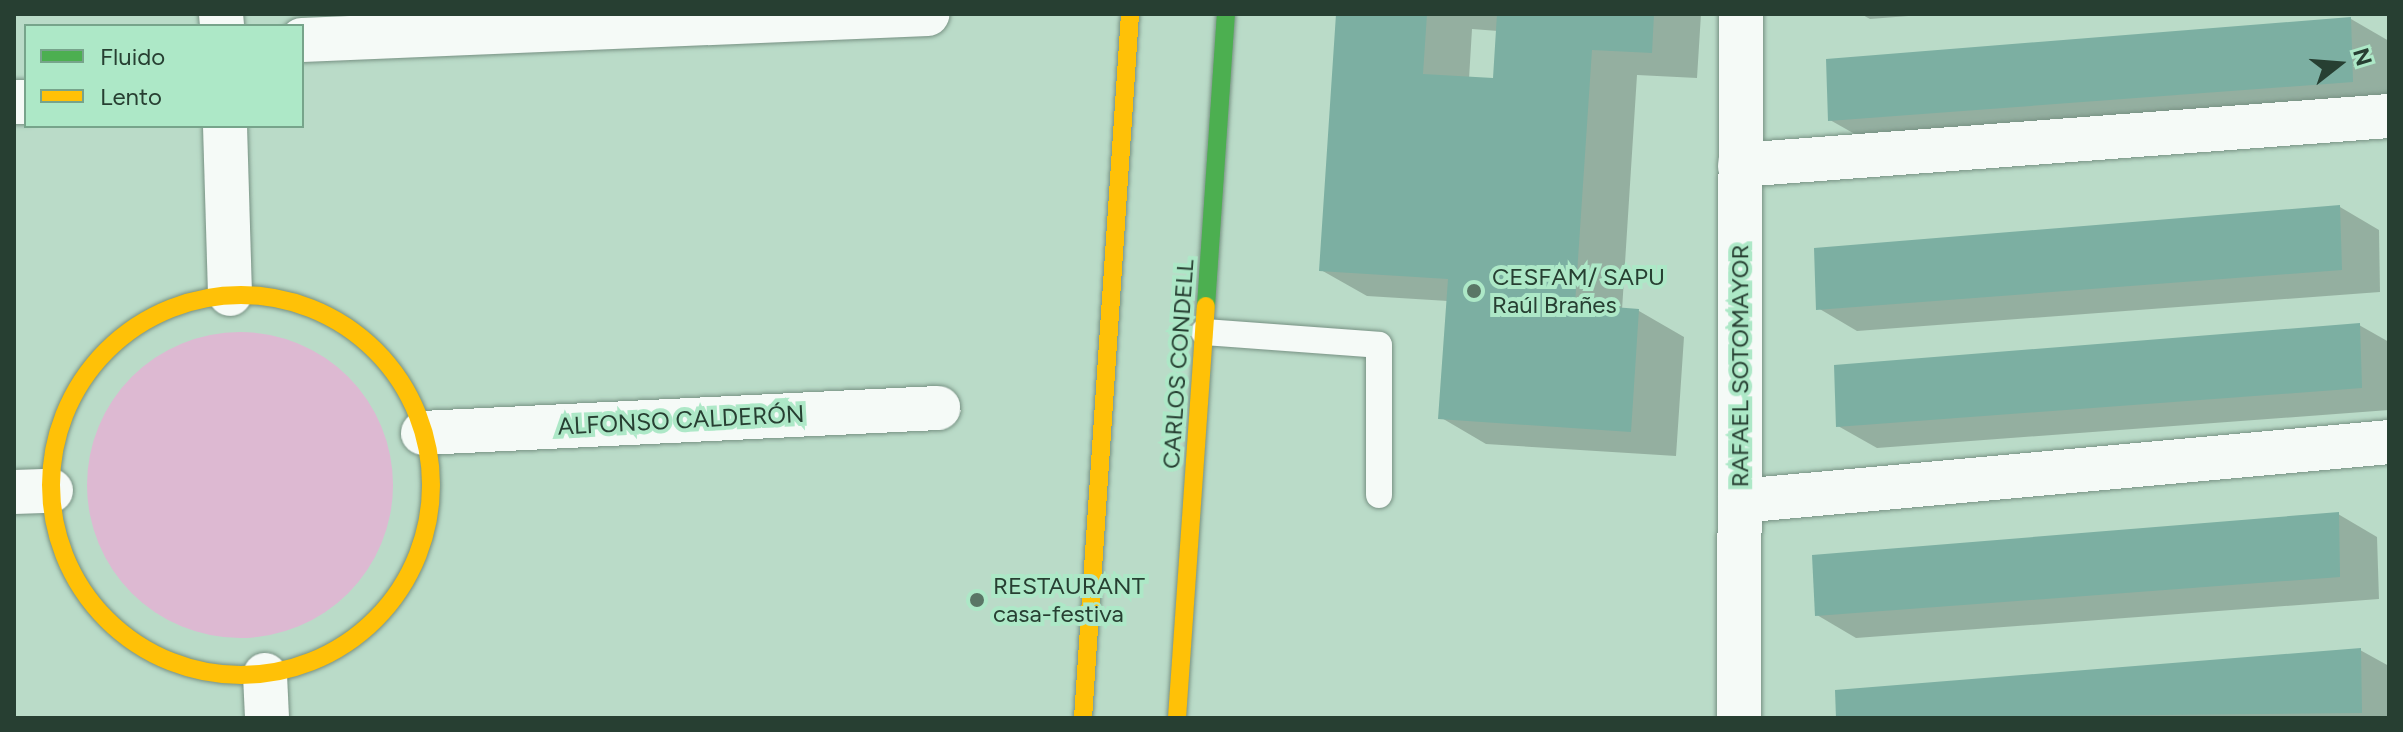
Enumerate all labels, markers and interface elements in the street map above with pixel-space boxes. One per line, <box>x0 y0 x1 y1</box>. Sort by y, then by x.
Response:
legend <box>24 24 304 128</box>
north arrow <box>2299 24 2379 104</box>
text: Fluido <box>100 42 165 71</box>
text: N <box>2347 45 2378 69</box>
text: Lento <box>100 82 162 111</box>
street label: RAFAEL SOTOMAYOR <box>1726 245 1754 487</box>
street label: CARLOS CONDELL <box>1156 258 1200 470</box>
place label: CESFAM/ SAPU Raúl Brañes <box>1492 263 1665 319</box>
marker: CESFAM/ SAPU Raúl Brañes <box>1463 280 1485 302</box>
street label: ALFONSO CALDERÓN <box>557 399 805 441</box>
place label: RESTAURANT casa-festiva <box>993 572 1145 628</box>
marker: RESTAURANT casa-festiva <box>968 591 986 609</box>

